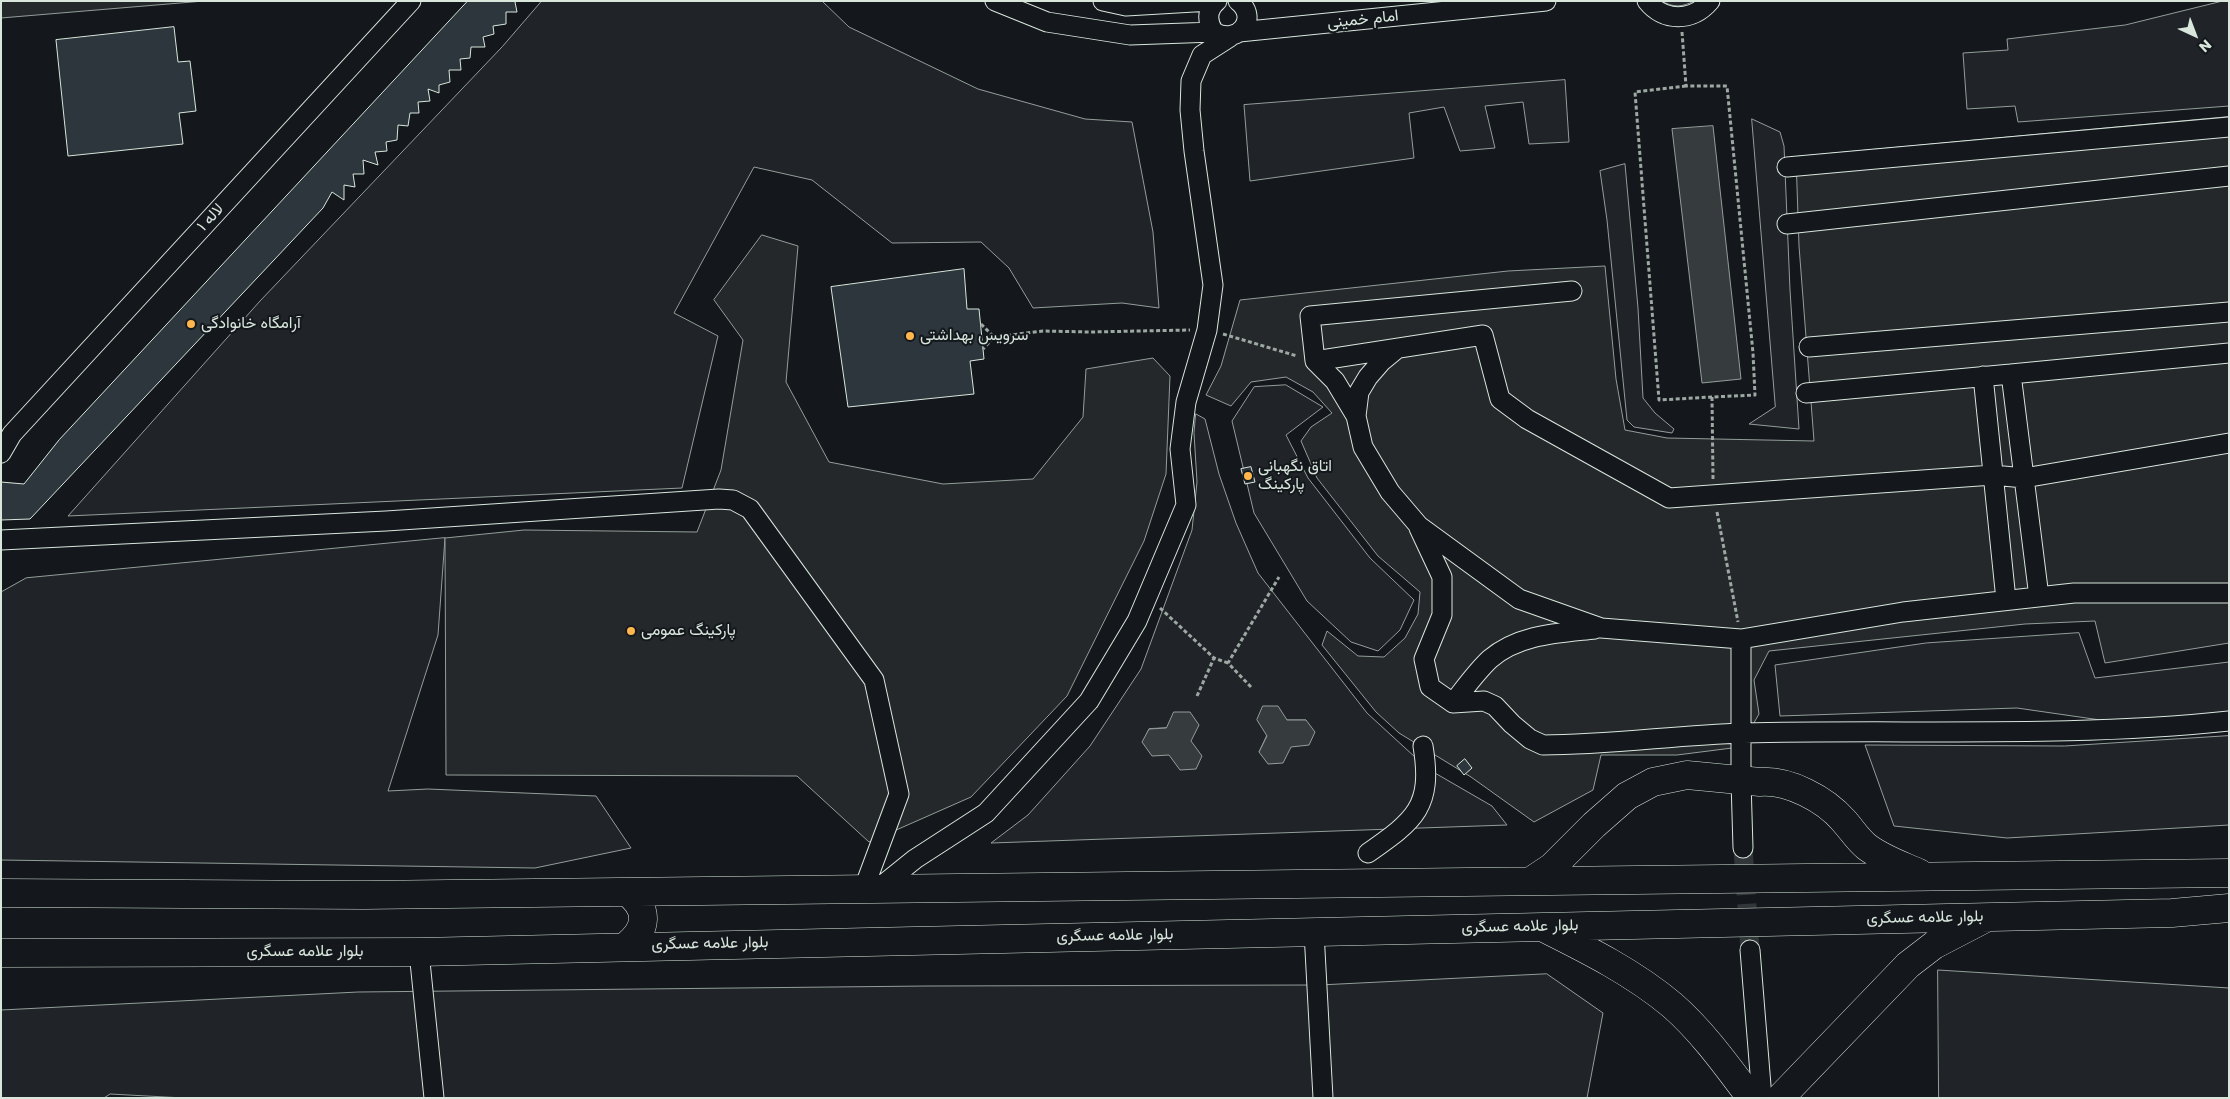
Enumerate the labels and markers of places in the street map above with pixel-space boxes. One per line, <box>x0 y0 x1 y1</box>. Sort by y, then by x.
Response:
place label: آرامگاه خانوادگی <box>201 314 301 334</box>
marker: آرامگاه خانوادگی <box>185 318 197 330</box>
place label: سرویس بهداشتی <box>920 326 1028 346</box>
marker: سرویس بهداشتی <box>904 330 916 342</box>
place label: اتاق نگهبانی پارکینگ <box>1258 457 1332 495</box>
marker: اتاق نگهبانی پارکینگ <box>1242 470 1254 482</box>
place label: پارکینگ عمومی <box>641 621 736 641</box>
marker: پارکینگ عمومی <box>625 625 637 637</box>

